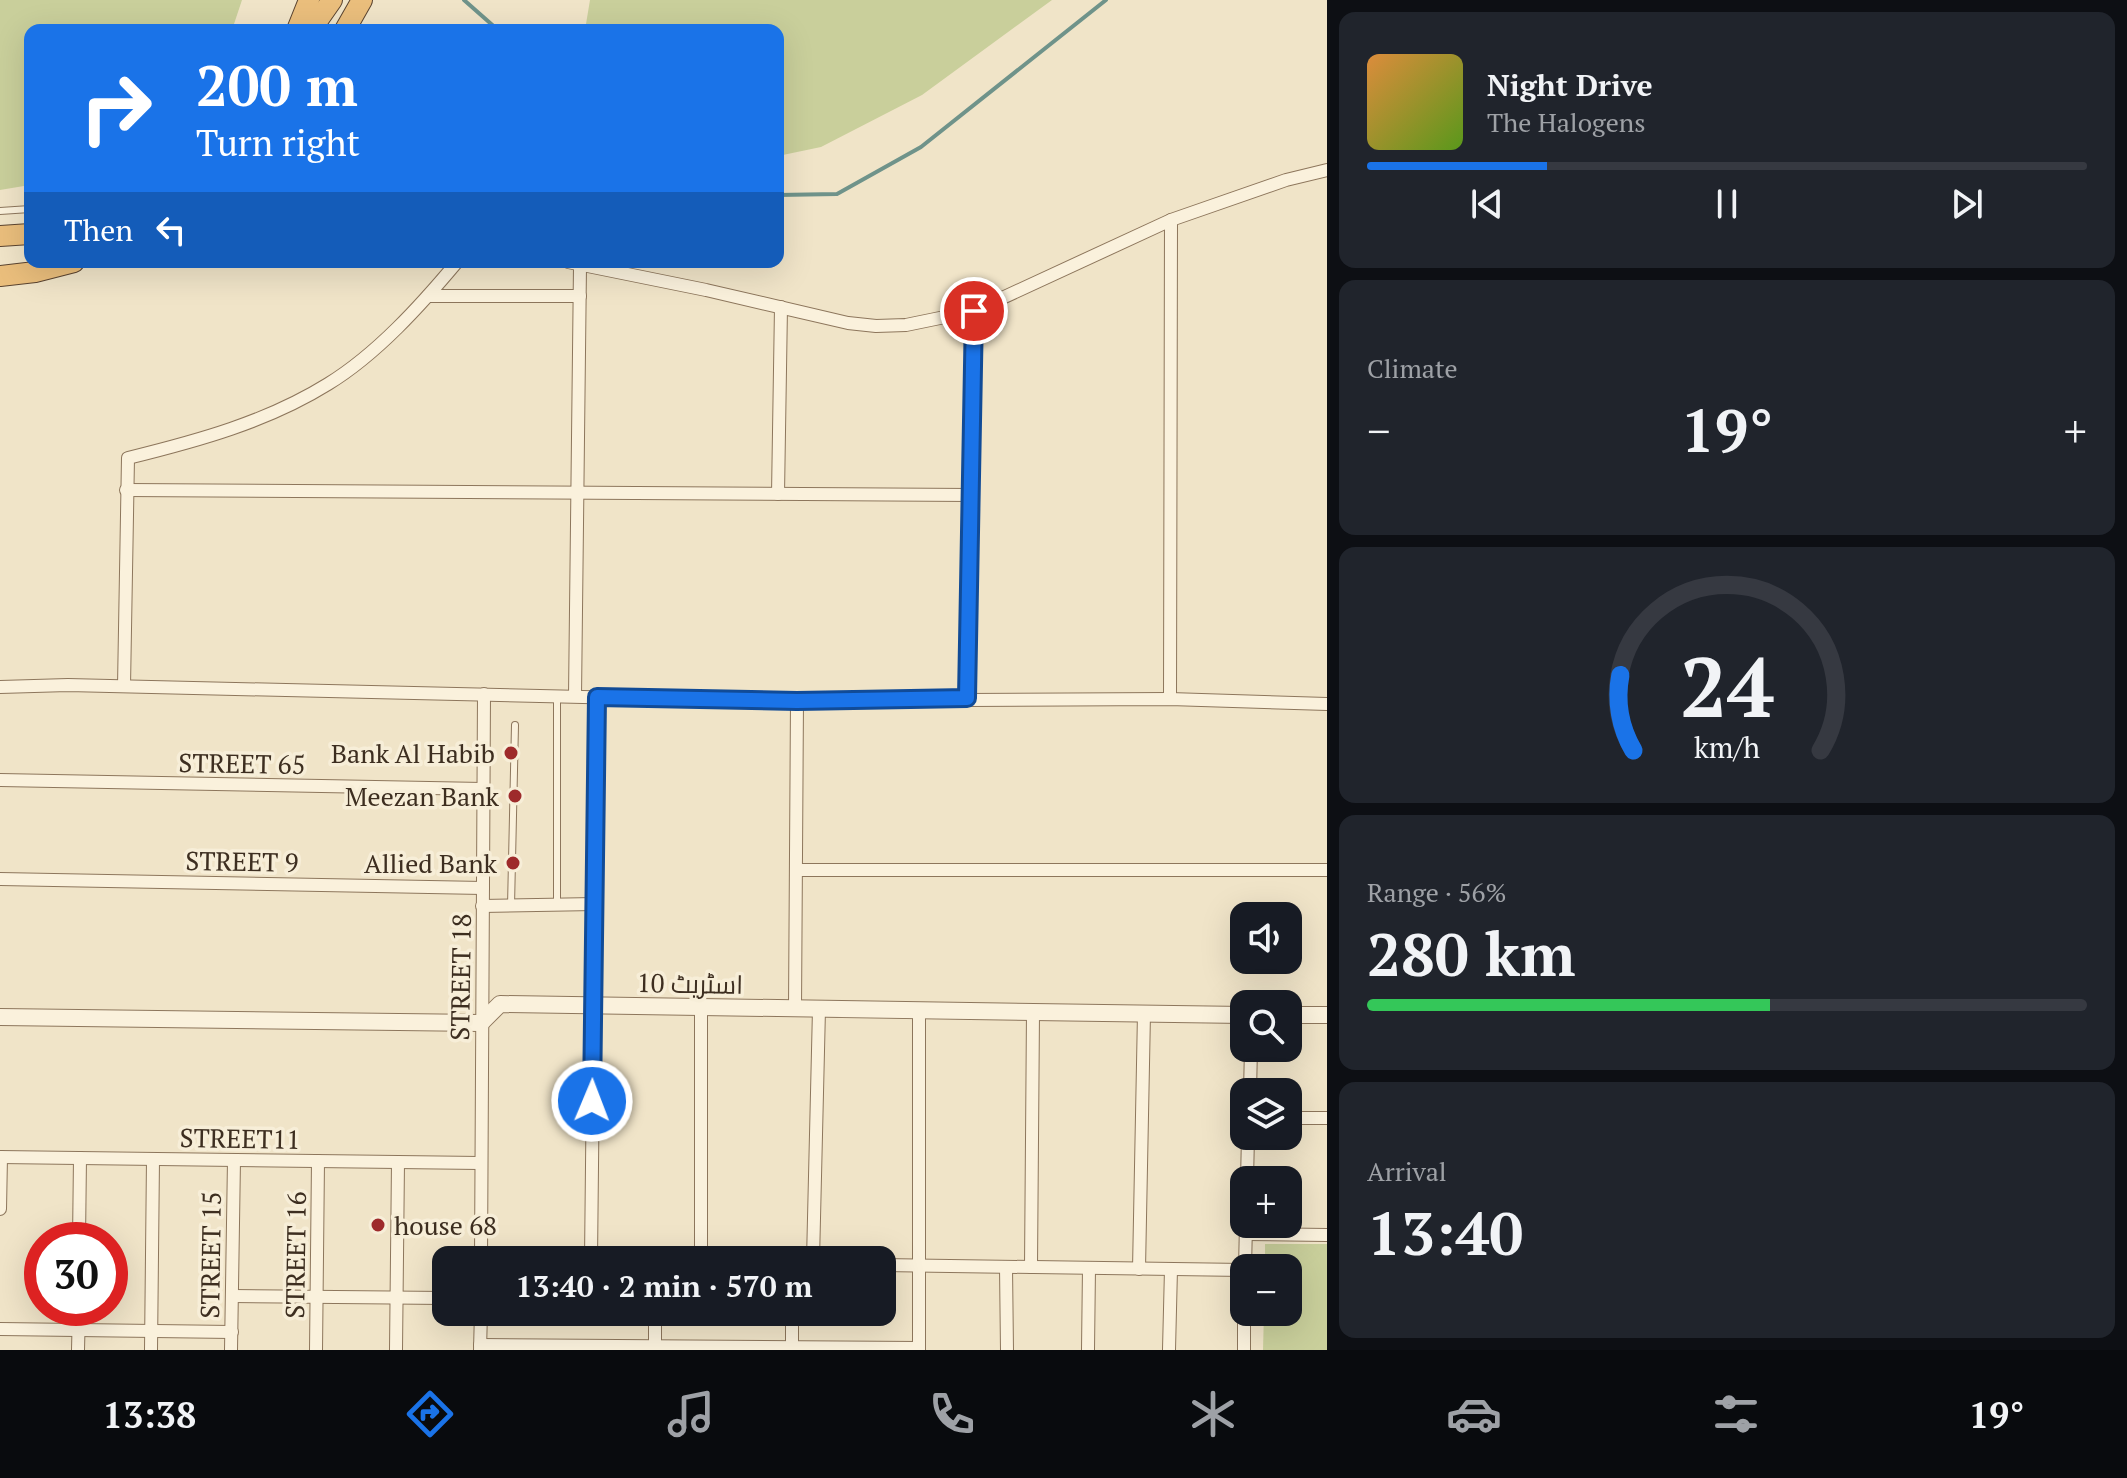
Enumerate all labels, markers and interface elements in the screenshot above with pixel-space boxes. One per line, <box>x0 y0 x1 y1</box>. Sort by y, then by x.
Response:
text: 200 m <box>196 48 358 122</box>
icon: right <box>64 56 168 160</box>
text: Night Drive <box>1487 65 1653 105</box>
text: The Halogens <box>1487 105 1645 139</box>
text: Turn right <box>196 119 360 166</box>
icon: previous <box>1465 182 1509 226</box>
icon: pause <box>1705 182 1749 226</box>
icon: next <box>1945 182 1989 226</box>
icon: left <box>149 208 193 252</box>
text: Then <box>64 210 133 250</box>
pin <box>940 277 1008 345</box>
icon: arrive <box>952 289 996 333</box>
text: Climate <box>1367 351 1458 385</box>
text: 19° <box>1681 390 1773 469</box>
text: − <box>1367 401 1390 460</box>
text: + <box>2064 401 2087 460</box>
text: 24 <box>1680 631 1774 741</box>
text: km/h <box>1694 728 1760 766</box>
place label: Bank Al Habib <box>331 736 495 770</box>
marker: Bank Al Habib <box>502 744 520 762</box>
street label: STREET 65 <box>178 745 306 781</box>
place label: Meezan Bank <box>345 779 500 813</box>
marker: Meezan Bank <box>506 787 524 805</box>
street label: STREET 9 <box>185 843 299 879</box>
place label: Allied Bank <box>364 846 498 880</box>
marker: Allied Bank <box>504 854 522 872</box>
text: Range · 56% <box>1367 875 1506 909</box>
map controls <box>1230 902 1302 1326</box>
button: sound <box>1230 902 1302 974</box>
street label: STREET 18 <box>442 913 478 1041</box>
text: 280 km <box>1367 914 1575 993</box>
street label: اسٹریٹ 10 <box>637 965 743 1001</box>
button: search <box>1230 990 1302 1062</box>
position arrow <box>550 1059 634 1143</box>
button: layers <box>1230 1078 1302 1150</box>
street label: STREET11 <box>179 1120 301 1156</box>
text: Arrival <box>1367 1154 1447 1188</box>
button: + <box>1230 1166 1302 1238</box>
street label: STREET 15 <box>192 1191 228 1319</box>
street label: STREET 16 <box>277 1191 313 1319</box>
text: 13:40 <box>1367 1193 1523 1272</box>
place label: house 68 <box>394 1208 497 1242</box>
marker: house 68 <box>369 1216 387 1234</box>
speed limit sign: 30 <box>24 1222 128 1326</box>
button: − <box>1230 1254 1302 1326</box>
text: 13:40 · 2 min · 570 m <box>516 1266 812 1306</box>
icon: directions <box>402 1386 458 1442</box>
icon: music <box>663 1386 719 1442</box>
icon: phone <box>924 1386 980 1442</box>
icon: climate <box>1185 1386 1241 1442</box>
icon: car <box>1446 1386 1502 1442</box>
icon: filters <box>1708 1386 1764 1442</box>
text: 13:38 <box>103 1391 196 1438</box>
text: 19° <box>1969 1391 2024 1438</box>

